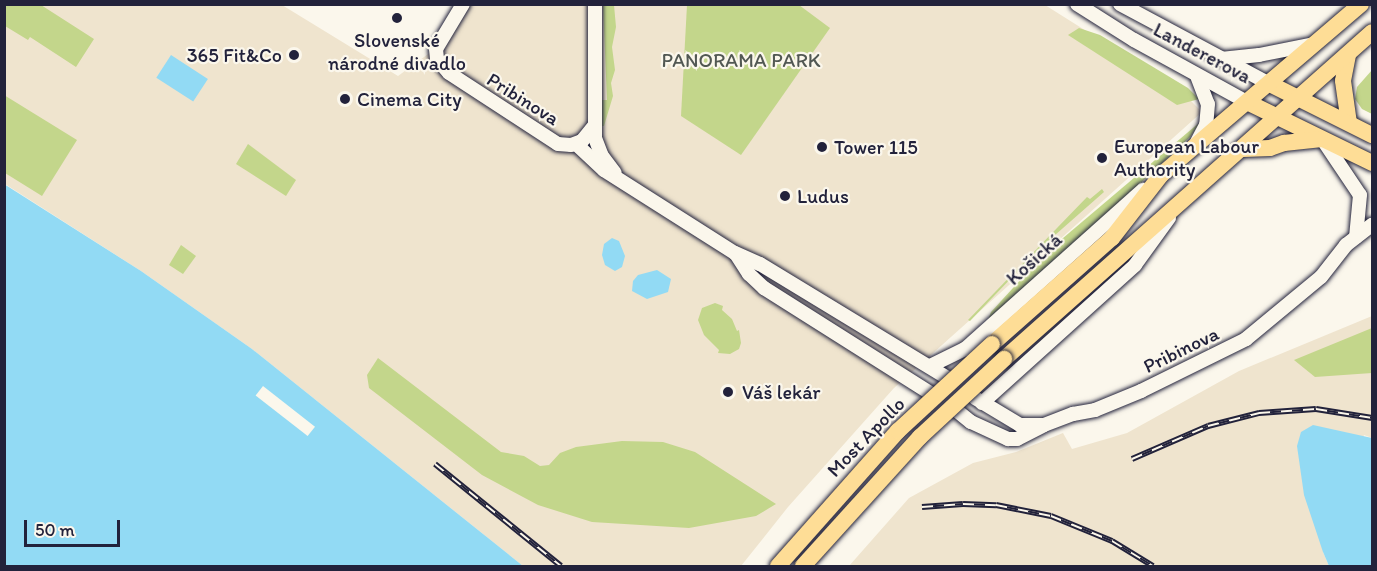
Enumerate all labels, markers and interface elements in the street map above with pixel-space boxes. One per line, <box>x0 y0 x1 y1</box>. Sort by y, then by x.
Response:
marker: Slovenské národné divadlo <box>390 11 404 25</box>
street label: Landererova <box>1149 17 1255 89</box>
place label: Slovenské národné divadlo <box>328 28 466 75</box>
place label: 365 Fit&Co <box>187 43 282 67</box>
marker: 365 Fit&Co <box>287 48 301 62</box>
park label: PANORAMA PARK <box>662 48 820 72</box>
street label: Pribinova <box>482 67 564 131</box>
place label: Cinema City <box>357 87 462 111</box>
marker: Cinema City <box>338 92 352 106</box>
place label: European Labour Authority <box>1114 134 1260 181</box>
place label: Tower 115 <box>834 135 918 159</box>
marker: Tower 115 <box>815 140 829 154</box>
marker: European Labour Authority <box>1095 151 1109 165</box>
place label: Ludus <box>797 184 849 208</box>
marker: Ludus <box>778 189 792 203</box>
street label: Košická <box>1001 228 1067 290</box>
street label: Pribinova <box>1139 321 1223 379</box>
place label: Váš lekár <box>742 380 821 404</box>
marker: Váš lekár <box>719 383 737 401</box>
street label: Most Apollo <box>822 392 910 482</box>
scale bar <box>27 508 123 546</box>
text: 50 m <box>35 519 75 541</box>

